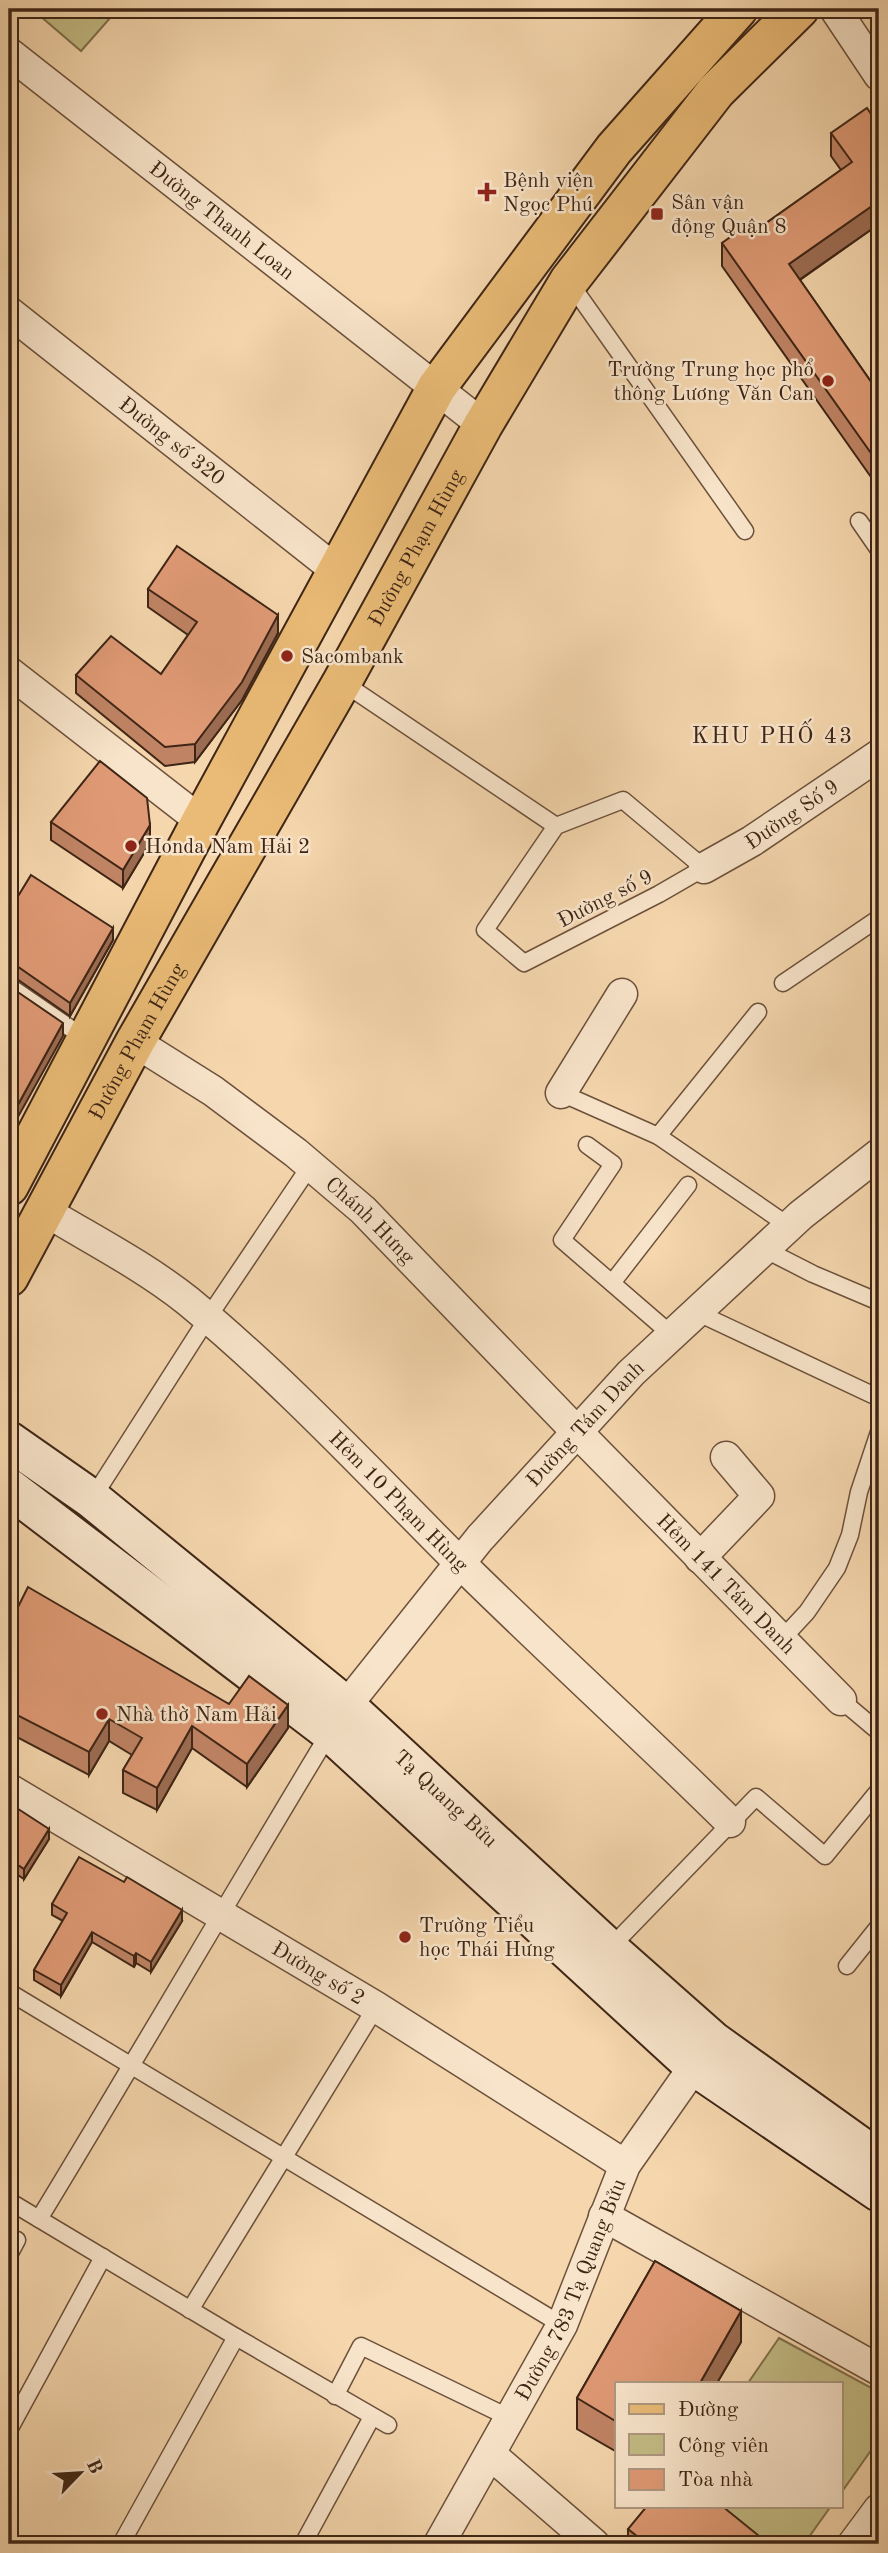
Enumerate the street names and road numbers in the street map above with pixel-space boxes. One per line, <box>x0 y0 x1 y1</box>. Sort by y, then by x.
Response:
street label: Đường Thanh Loan <box>145 158 298 285</box>
street label: Đường số 320 <box>114 394 228 490</box>
street label: Đường Phạm Hùng <box>366 466 469 630</box>
street label: Đường Số 9 <box>742 776 843 854</box>
street label: Đường số 9 <box>554 866 657 932</box>
street label: Đường Phạm Hùng <box>86 960 190 1124</box>
street label: Chánh Hưng <box>321 1174 418 1269</box>
street label: Đường Tám Danh <box>523 1357 649 1492</box>
street label: Hẻm 10 Phạm Hùng <box>324 1428 472 1577</box>
street label: Hẻm 141 Tám Danh <box>652 1511 799 1659</box>
street label: Tạ Quang Bửu <box>389 1747 501 1852</box>
street label: Đường số 2 <box>268 1939 368 2010</box>
street label: Đường 783 Tạ Quang Bửu <box>513 2176 630 2405</box>

